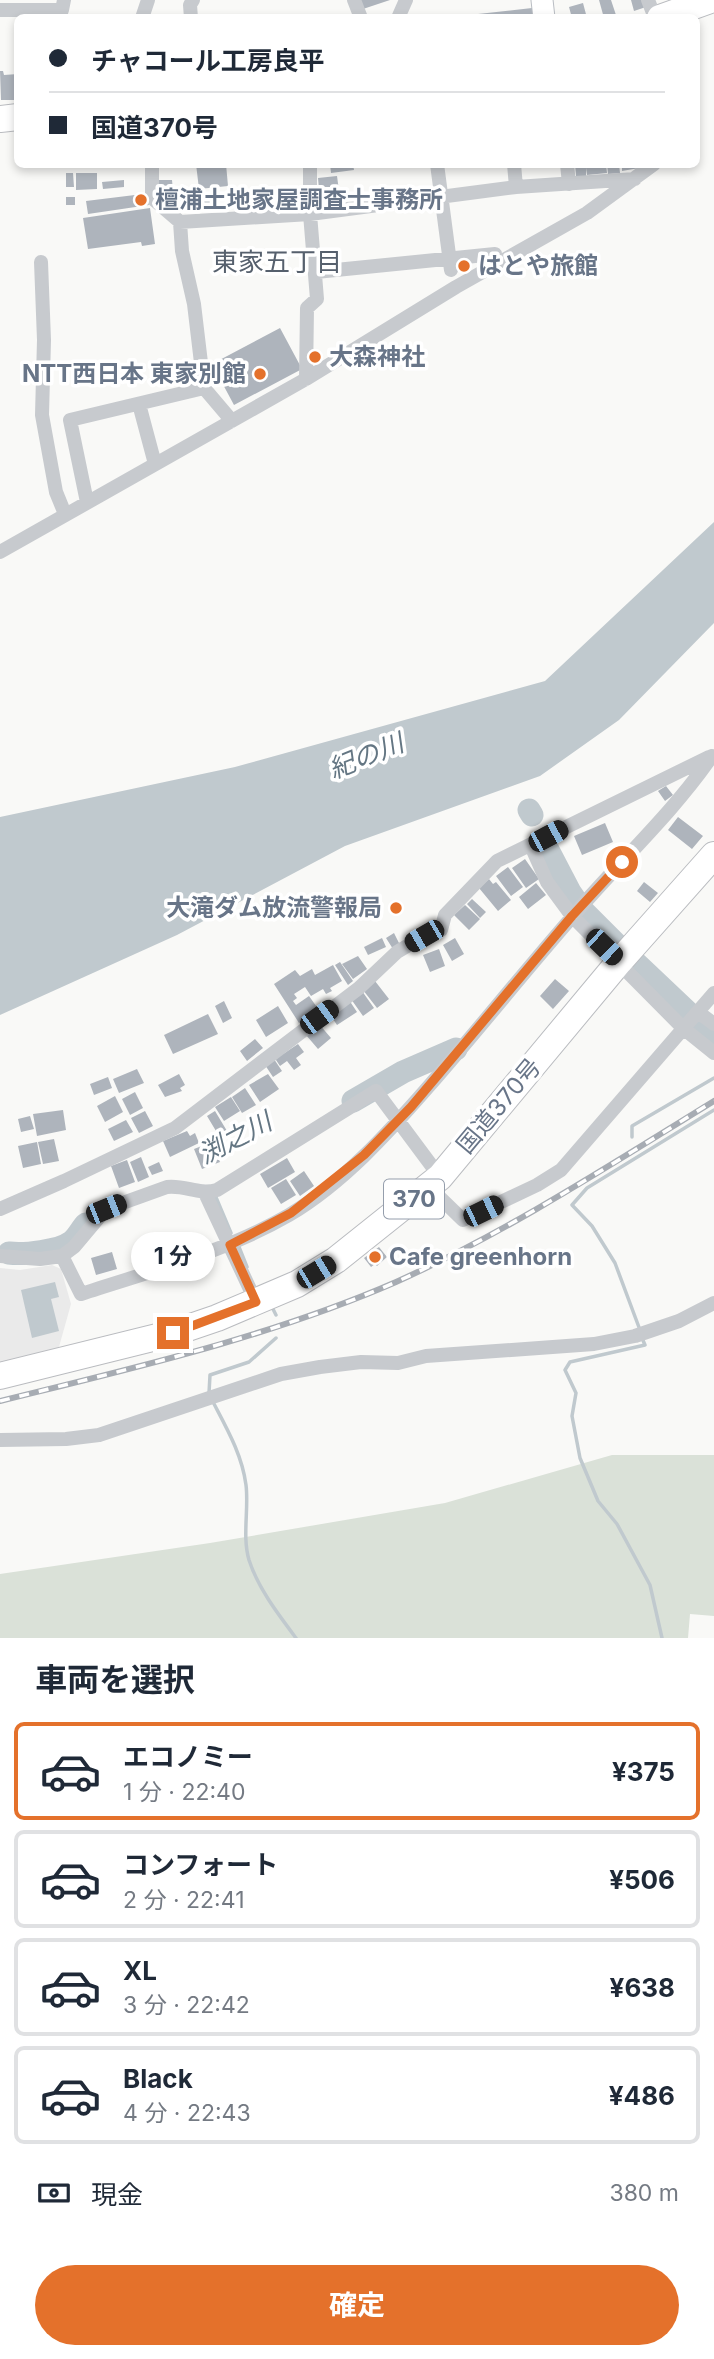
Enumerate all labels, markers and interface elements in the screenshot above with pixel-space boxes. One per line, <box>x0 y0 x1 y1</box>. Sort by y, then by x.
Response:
text: チャコール工房良平 <box>91 45 325 76</box>
text: 国道370号 <box>91 112 218 143</box>
place label: 檀浦土地家屋調査士事務所 <box>155 185 443 214</box>
marker: 檀浦土地家屋調査士事務所 <box>133 192 149 208</box>
district label: 東家五丁目 <box>212 246 342 277</box>
place label: はとや旅館 <box>478 251 598 280</box>
marker: はとや旅館 <box>456 258 472 274</box>
place label: 大森神社 <box>329 342 425 371</box>
marker: 大森神社 <box>307 349 323 365</box>
place label: NTT西日本 東家別館 <box>22 359 246 388</box>
marker: NTT西日本 東家別館 <box>252 366 268 382</box>
water label: 紀の川 <box>324 725 411 785</box>
car <box>525 817 572 855</box>
route start <box>606 846 638 878</box>
place label: 大滝ダム放流警報局 <box>166 893 382 922</box>
marker: 大滝ダム放流警報局 <box>388 900 404 916</box>
car <box>401 916 448 956</box>
car <box>582 925 627 969</box>
car <box>296 996 343 1038</box>
street label: 国道370号 <box>450 1052 547 1159</box>
water label: 渕之川 <box>193 1104 279 1170</box>
road number: 370 <box>384 1180 444 1218</box>
car <box>83 1191 130 1227</box>
car <box>460 1192 507 1230</box>
callout: 1 分 <box>131 1232 215 1280</box>
text: 1 分 <box>154 1242 192 1270</box>
place label: Cafe greenhorn <box>389 1242 572 1271</box>
marker: Cafe greenhorn <box>367 1249 383 1265</box>
car <box>293 1252 340 1292</box>
route end <box>157 1317 189 1349</box>
text: 車両を選択 <box>35 1660 195 1699</box>
icon: car <box>39 1740 102 1803</box>
text: エコノミー <box>123 1741 253 1772</box>
text: ¥375 <box>612 1756 675 1787</box>
text: 1 分 · 22:40 <box>123 1778 245 1806</box>
icon: car <box>39 1848 102 1911</box>
text: コンフォート <box>123 1849 278 1880</box>
text: ¥506 <box>609 1864 675 1895</box>
text: 2 分 · 22:41 <box>123 1886 245 1914</box>
text: XL <box>123 1955 157 1986</box>
icon: car <box>39 1956 102 2019</box>
text: ¥638 <box>610 1972 675 2003</box>
text: 3 分 · 22:42 <box>123 1991 250 2019</box>
text: Black <box>123 2063 193 2094</box>
icon: car <box>39 2064 102 2127</box>
text: ¥486 <box>609 2080 675 2111</box>
text: 4 分 · 22:43 <box>123 2099 251 2127</box>
icon: cash <box>35 2174 73 2212</box>
text: 現金 <box>91 2179 143 2210</box>
text: 380 m <box>609 2179 679 2207</box>
button: 確定 <box>35 2265 679 2345</box>

